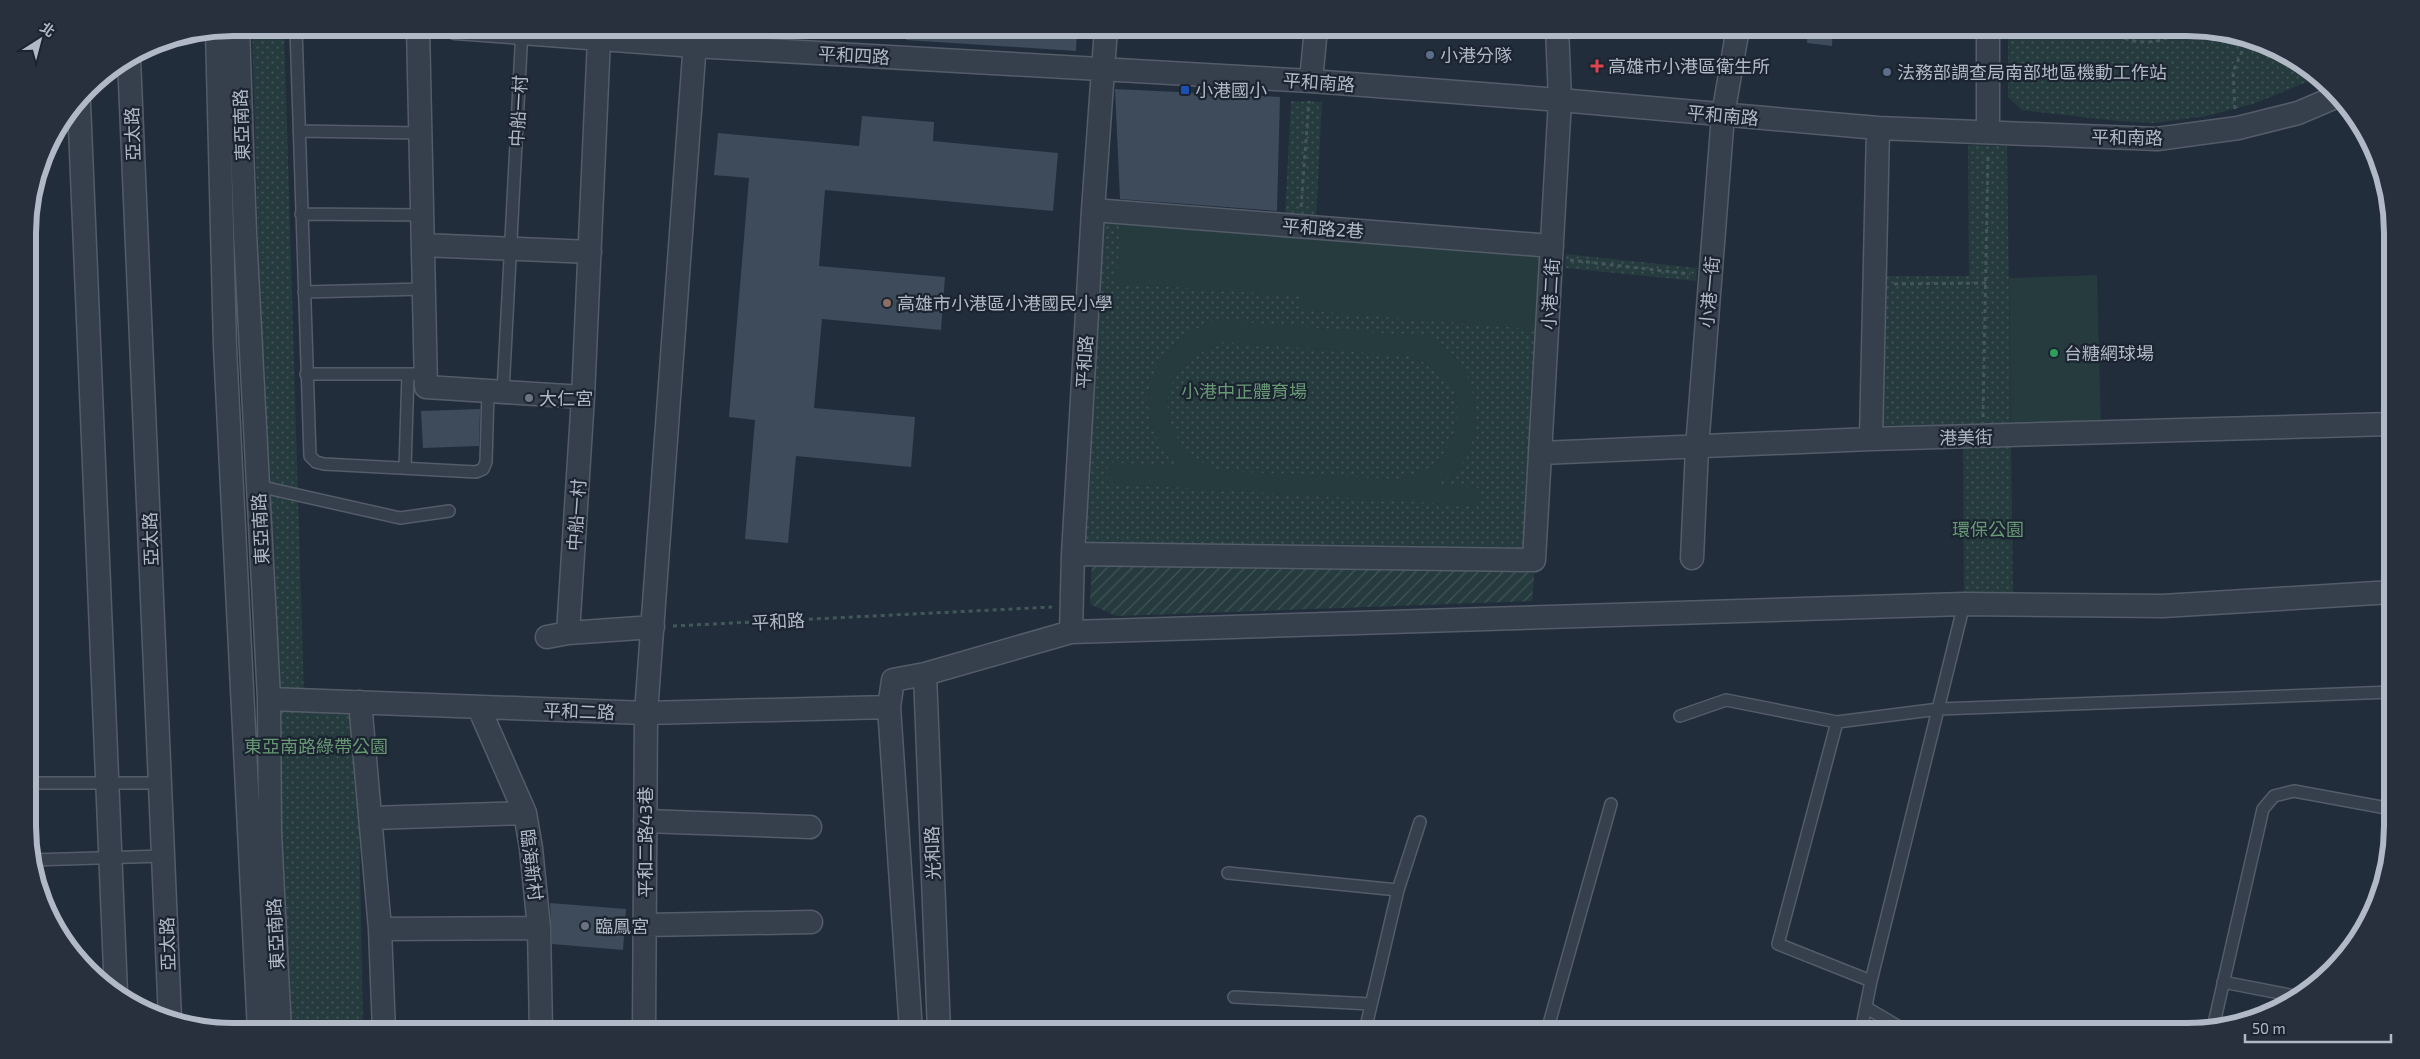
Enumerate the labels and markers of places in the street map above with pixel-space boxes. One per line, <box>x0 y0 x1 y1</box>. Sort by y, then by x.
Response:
place label: 小港分隊 <box>1440 44 1512 66</box>
marker: 小港分隊 <box>1424 49 1436 61</box>
place label: 高雄市小港區衛生所 <box>1608 55 1770 77</box>
marker: 高雄市小港區衛生所 <box>1590 59 1604 73</box>
place label: 法務部調查局南部地區機動工作站 <box>1897 61 2167 83</box>
marker: 法務部調查局南部地區機動工作站 <box>1881 66 1893 78</box>
place label: 小港國小 <box>1195 79 1267 101</box>
marker: 小港國小 <box>1179 84 1191 96</box>
place label: 高雄市小港區小港國民小學 <box>897 292 1113 314</box>
marker: 高雄市小港區小港國民小學 <box>881 297 893 309</box>
place label: 台糖網球場 <box>2064 342 2154 364</box>
marker: 台糖網球場 <box>2048 347 2060 359</box>
place label: 大仁宮 <box>539 387 593 409</box>
marker: 大仁宮 <box>523 392 535 404</box>
place label: 臨鳳宮 <box>595 915 649 937</box>
marker: 臨鳳宮 <box>579 920 591 932</box>

